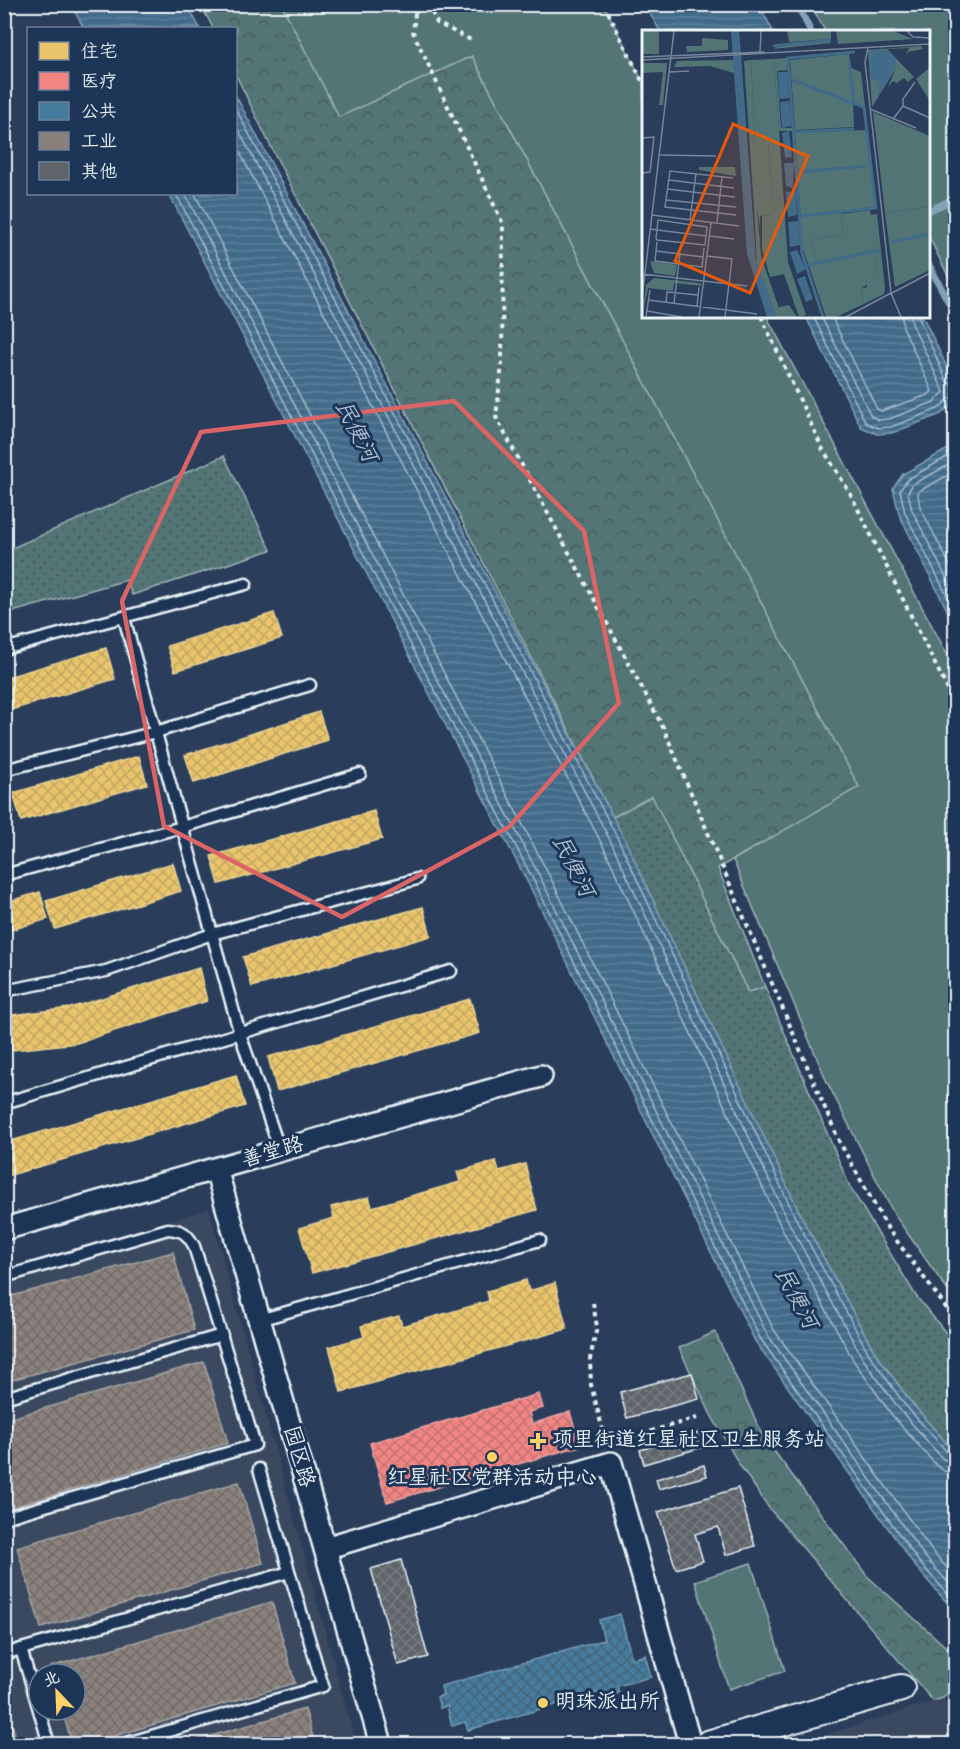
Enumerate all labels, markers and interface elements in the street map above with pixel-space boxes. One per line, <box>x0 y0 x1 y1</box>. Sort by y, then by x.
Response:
legend <box>27 27 237 195</box>
inset map <box>642 30 930 318</box>
text: 住宅 <box>81 40 117 66</box>
text: 医疗 <box>81 70 117 96</box>
text: 公共 <box>81 100 117 126</box>
text: 工业 <box>81 130 117 156</box>
text: 其他 <box>81 160 117 186</box>
water label: 民便河 <box>326 395 386 471</box>
water label: 民便河 <box>543 830 603 906</box>
street label: 善堂路 <box>239 1130 307 1176</box>
water label: 民便河 <box>765 1262 826 1338</box>
street label: 园区路 <box>275 1423 321 1491</box>
place label: 项里街道红星社区卫生服务站 <box>552 1426 825 1456</box>
marker: 项里街道红星社区卫生服务站 <box>529 1432 547 1450</box>
marker: 红星社区党群活动中心 <box>485 1450 499 1464</box>
place label: 红星社区党群活动中心 <box>387 1464 597 1494</box>
north arrow <box>27 1662 87 1722</box>
text: 北 <box>40 1666 64 1694</box>
place label: 明珠派出所 <box>555 1688 660 1718</box>
marker: 明珠派出所 <box>536 1696 550 1710</box>

